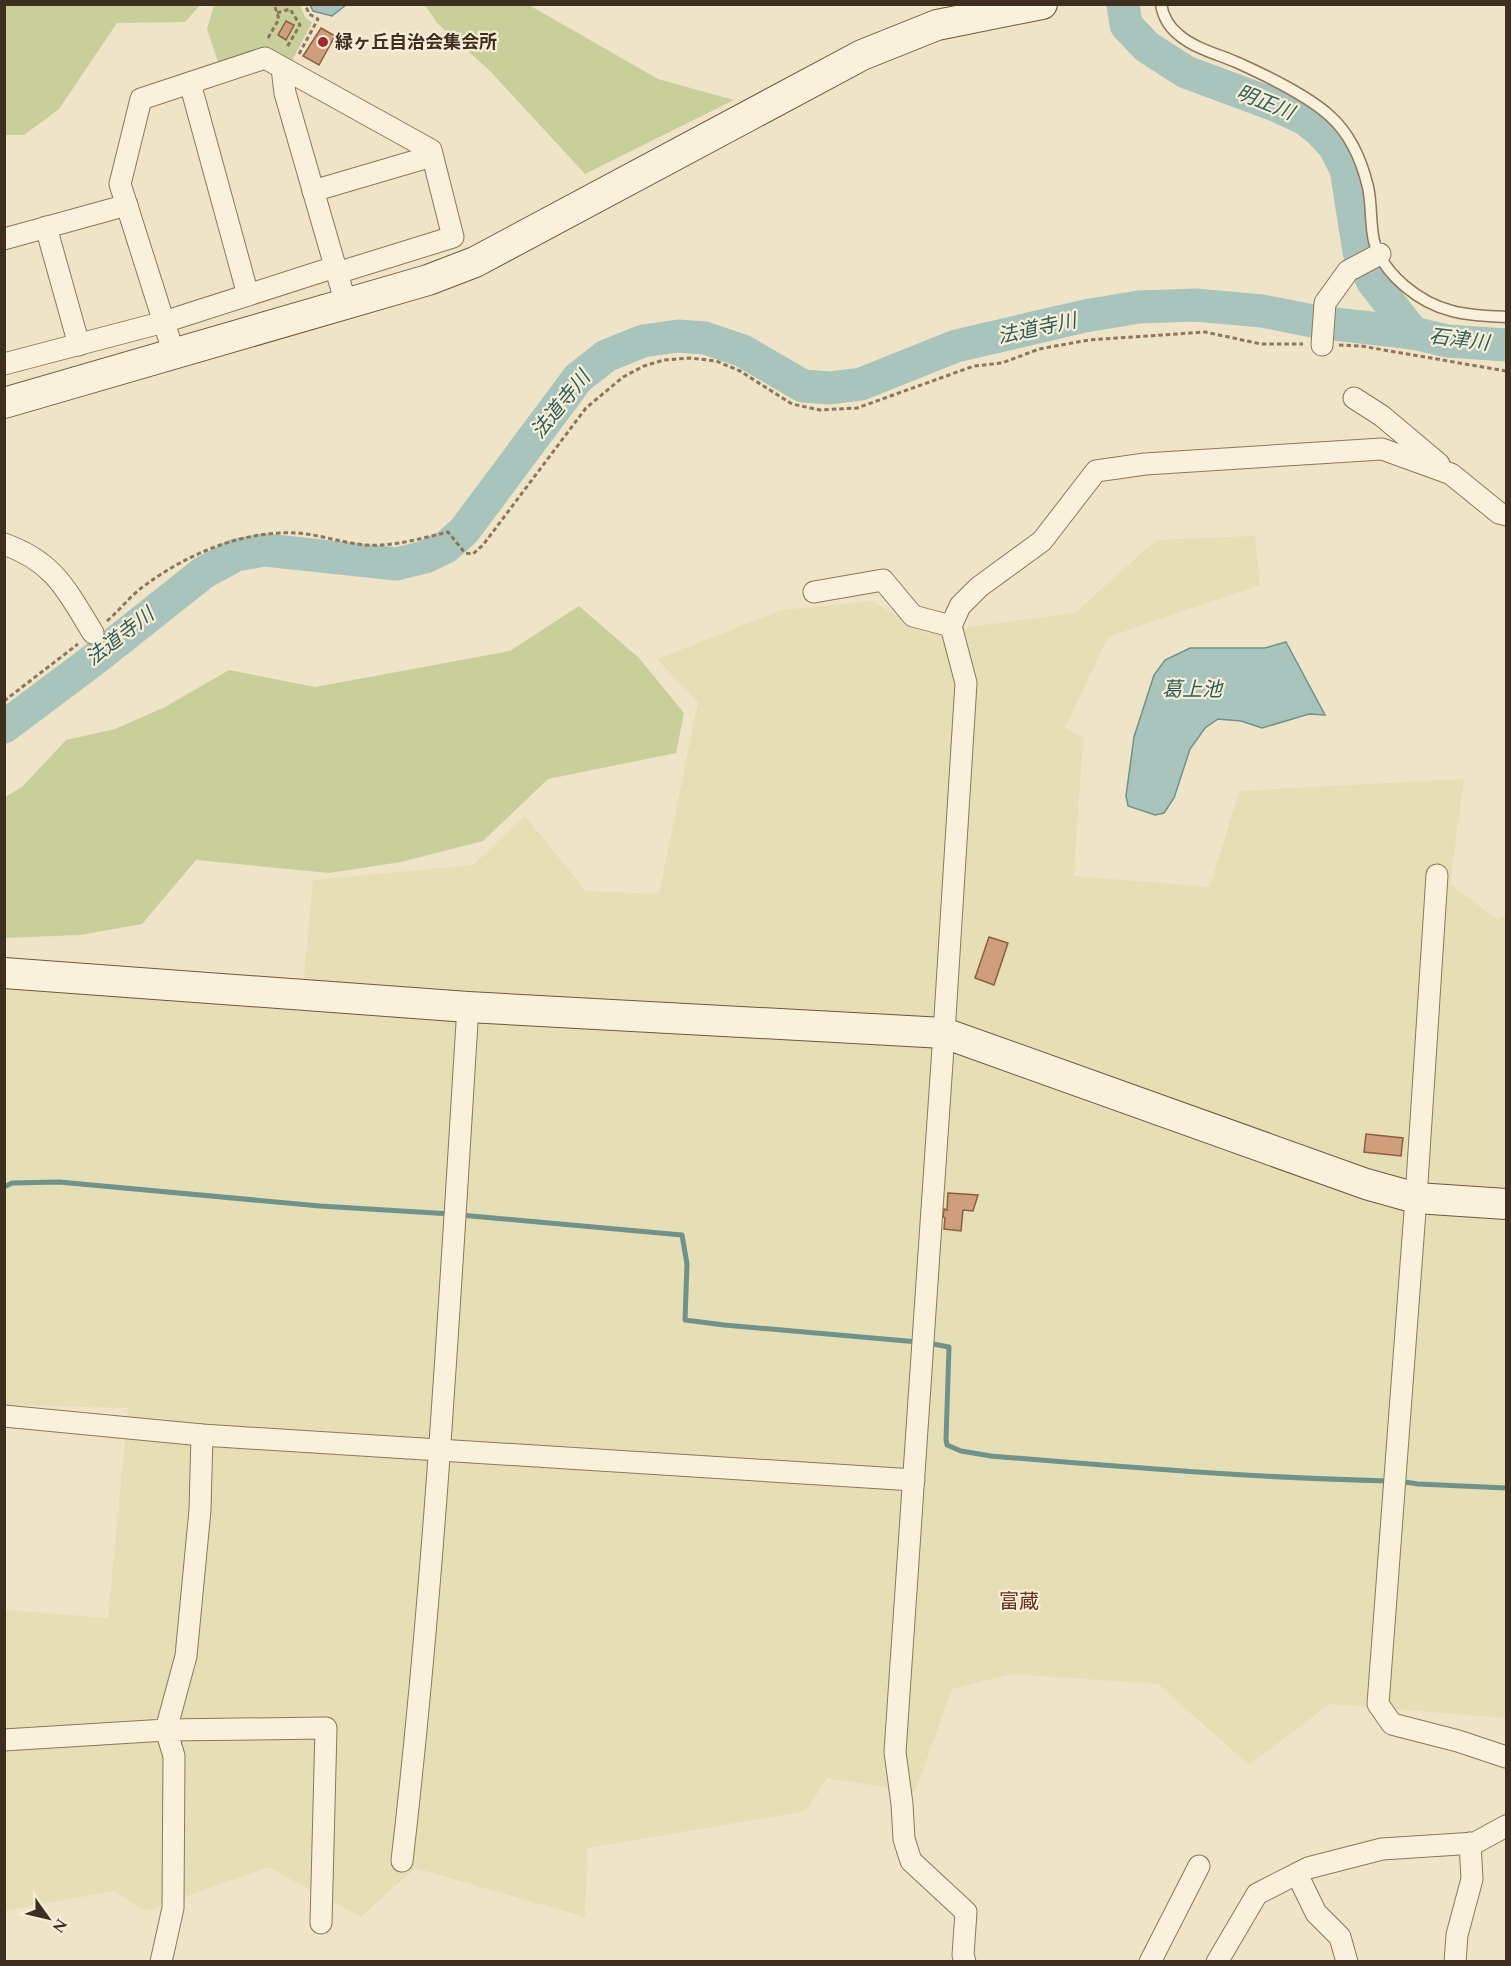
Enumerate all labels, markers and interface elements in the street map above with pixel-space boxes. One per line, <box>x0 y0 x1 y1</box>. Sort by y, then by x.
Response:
place label: 緑ヶ丘自治会集会所 <box>335 29 497 56</box>
marker: 緑ヶ丘自治会集会所 <box>316 35 330 49</box>
water label: 明正川 <box>1232 78 1300 129</box>
water label: 法道寺川 <box>995 306 1081 352</box>
water label: 石津川 <box>1427 321 1493 359</box>
water label: 法道寺川 <box>524 363 599 446</box>
water label: 法道寺川 <box>79 599 162 673</box>
water label: 葛上池 <box>1162 675 1224 705</box>
district label: 富蔵 <box>999 1587 1039 1617</box>
north arrow <box>18 1888 78 1948</box>
text: N <box>46 1914 73 1938</box>

